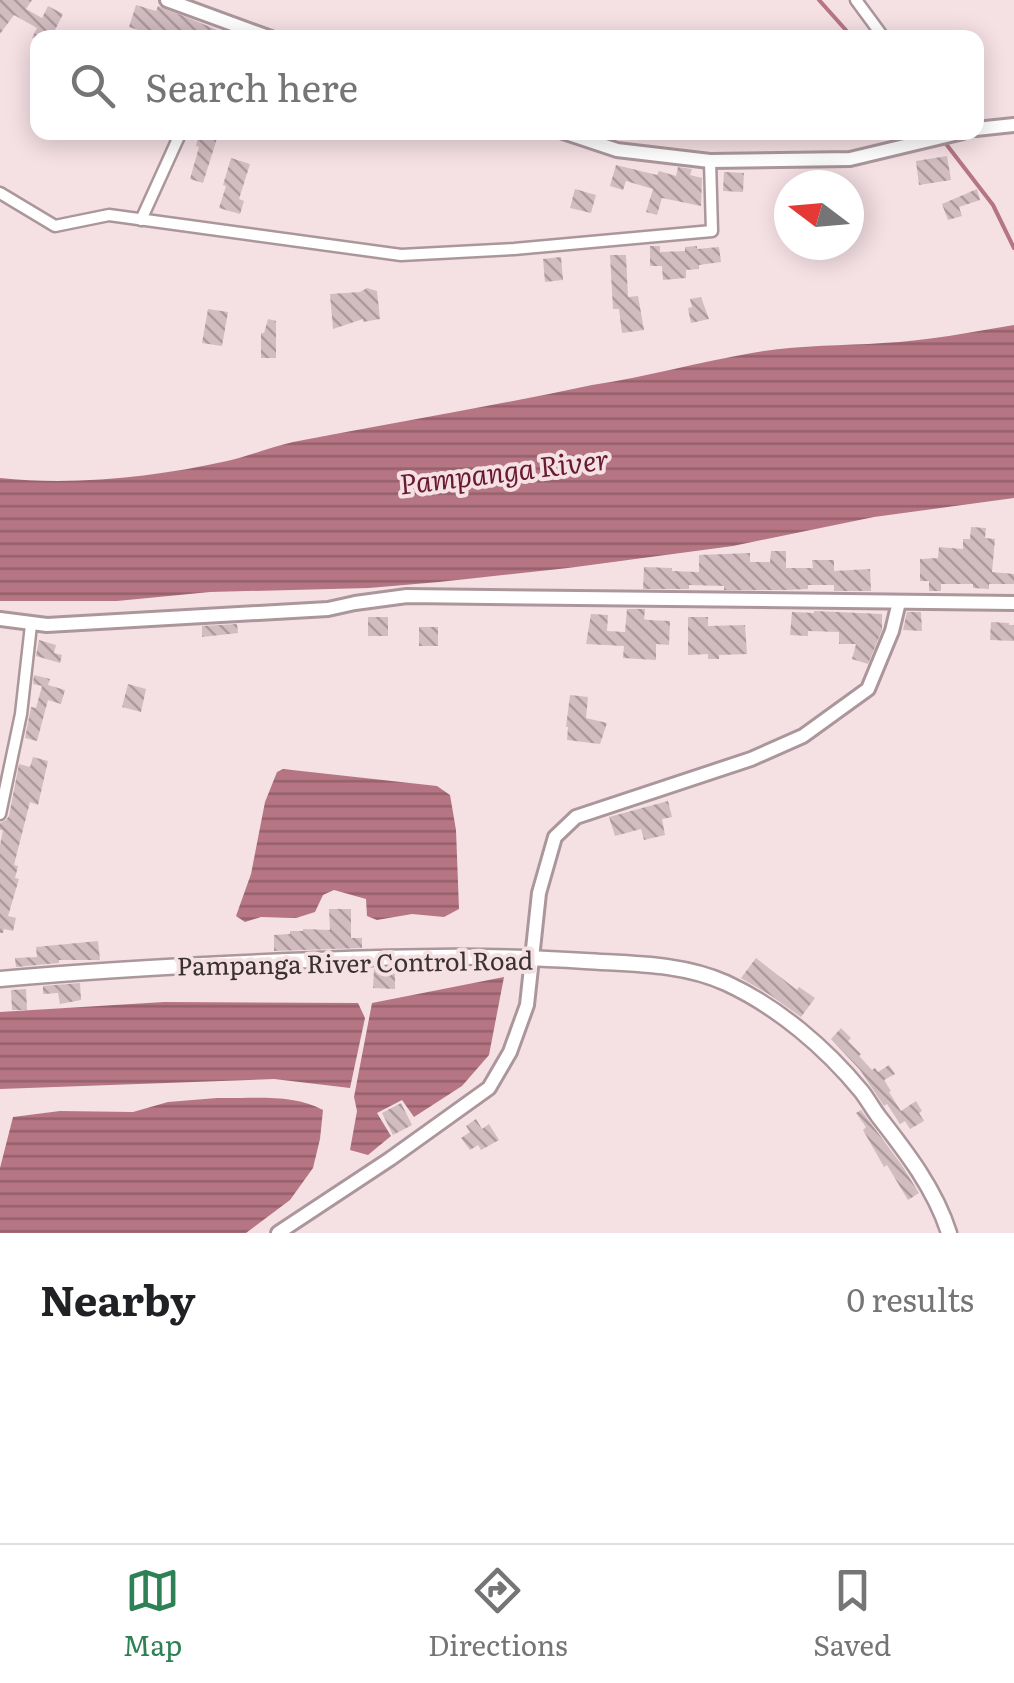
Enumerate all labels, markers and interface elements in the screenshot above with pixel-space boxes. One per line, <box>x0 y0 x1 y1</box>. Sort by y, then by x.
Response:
search box <box>30 30 984 140</box>
text: Search here <box>145 57 358 114</box>
icon: search <box>65 58 120 113</box>
north arrow <box>774 170 864 260</box>
water label: Pampanga River <box>397 436 611 504</box>
street label: Pampanga River Control Road <box>177 940 533 984</box>
text: Nearby <box>40 1267 196 1329</box>
text: 0 results <box>846 1274 974 1322</box>
tab: Map <box>123 1563 182 1665</box>
tab: Directions <box>428 1563 568 1665</box>
tab: Saved <box>813 1563 891 1665</box>

